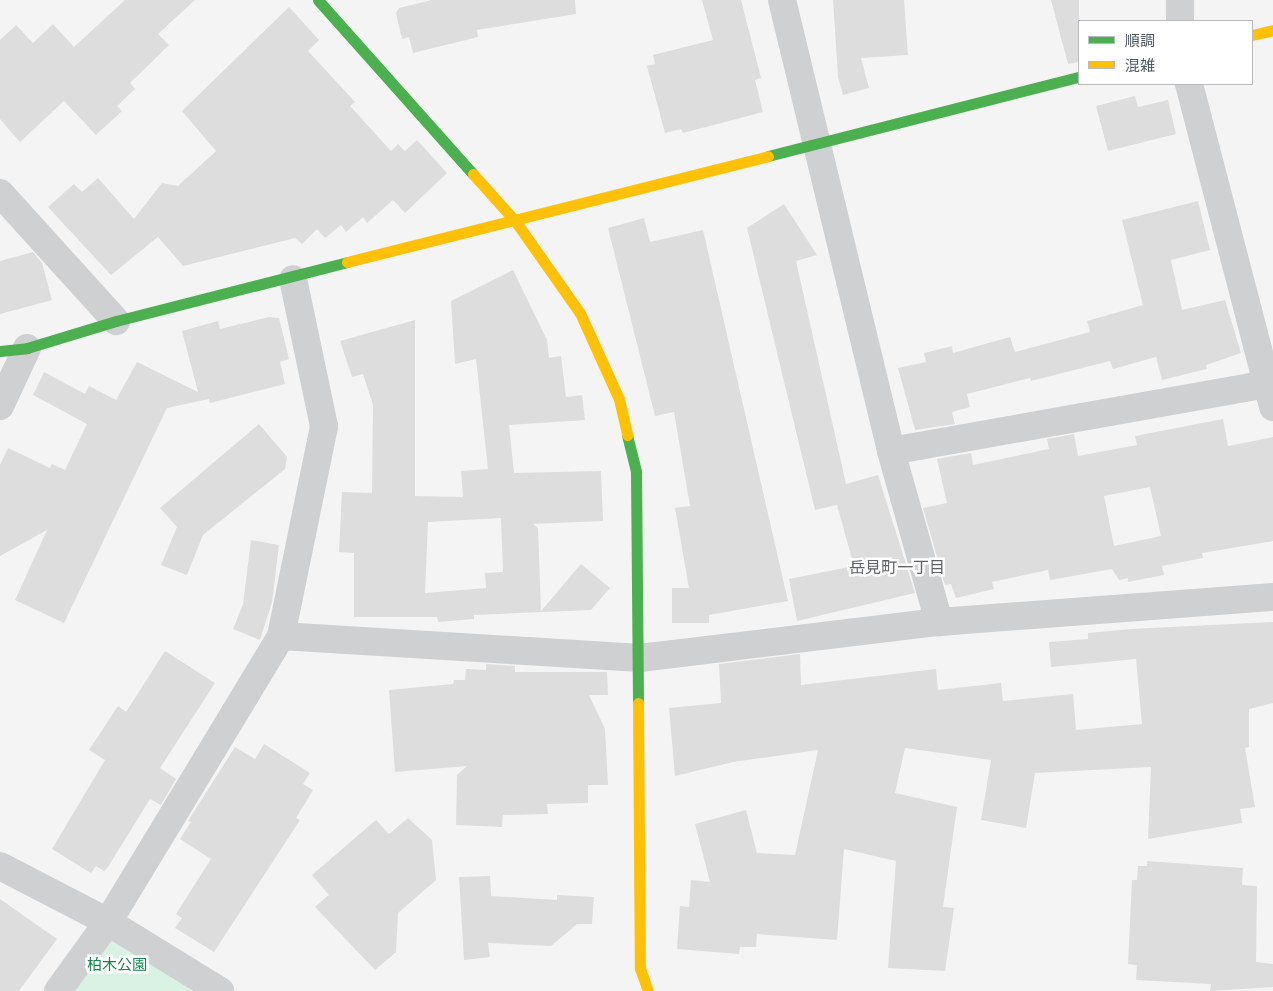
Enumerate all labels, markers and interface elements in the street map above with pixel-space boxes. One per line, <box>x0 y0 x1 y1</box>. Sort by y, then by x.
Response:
legend <box>1078 20 1253 85</box>
text: 順調 <box>1125 31 1155 51</box>
text: 混雑 <box>1125 56 1155 76</box>
district label: 岳見町一丁目 <box>849 558 945 578</box>
park label: 柏木公園 <box>87 957 147 975</box>

